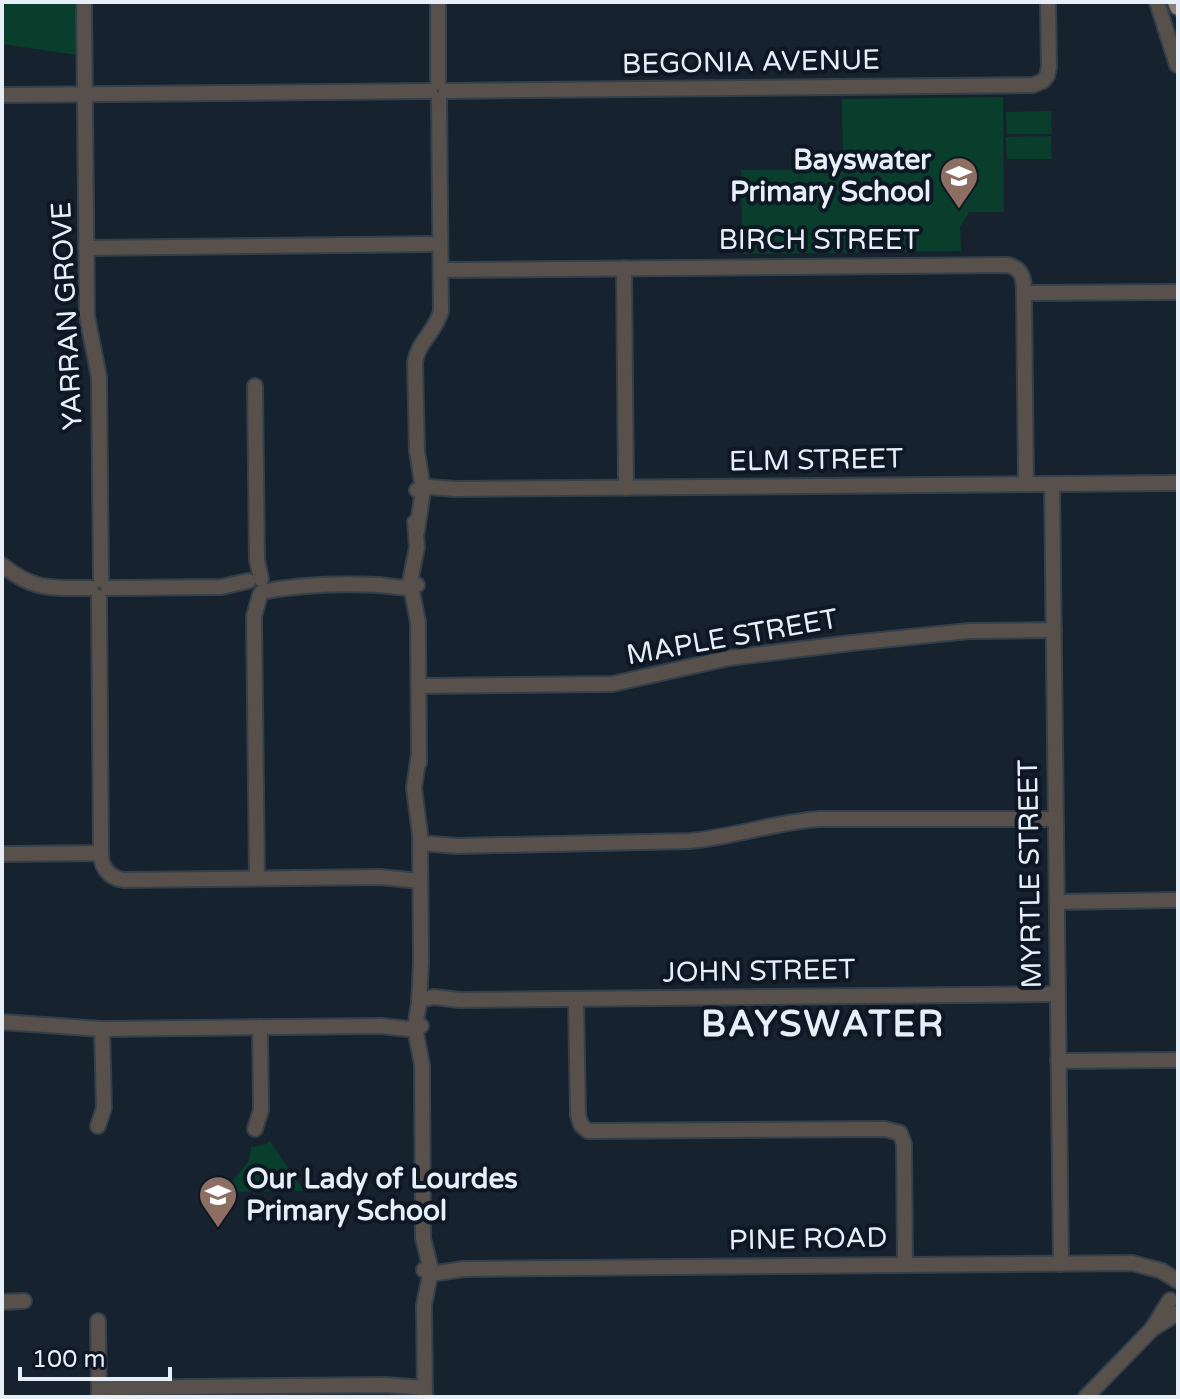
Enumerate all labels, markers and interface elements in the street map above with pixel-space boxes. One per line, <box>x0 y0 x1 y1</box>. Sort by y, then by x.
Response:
street label: BEGONIA AVENUE <box>622 43 880 81</box>
place label: Bayswater Primary School <box>730 143 932 209</box>
school or university icon: Bayswater Primary School <box>938 155 980 210</box>
street label: YARRAN GROVE <box>44 201 90 431</box>
street label: BIRCH STREET <box>718 223 920 257</box>
street label: ELM STREET <box>729 441 903 479</box>
street label: MAPLE STREET <box>624 602 840 672</box>
street label: MYRTLE STREET <box>1011 759 1049 989</box>
street label: JOHN STREET <box>662 952 856 990</box>
district label: BAYSWATER <box>701 1003 945 1046</box>
place label: Our Lady of Lourdes Primary School <box>246 1162 518 1228</box>
school or university icon: Our Lady of Lourdes Primary School <box>197 1174 239 1229</box>
street label: PINE ROAD <box>728 1221 888 1257</box>
scale bar <box>20 1331 170 1381</box>
text: 100 m <box>32 1345 106 1374</box>

